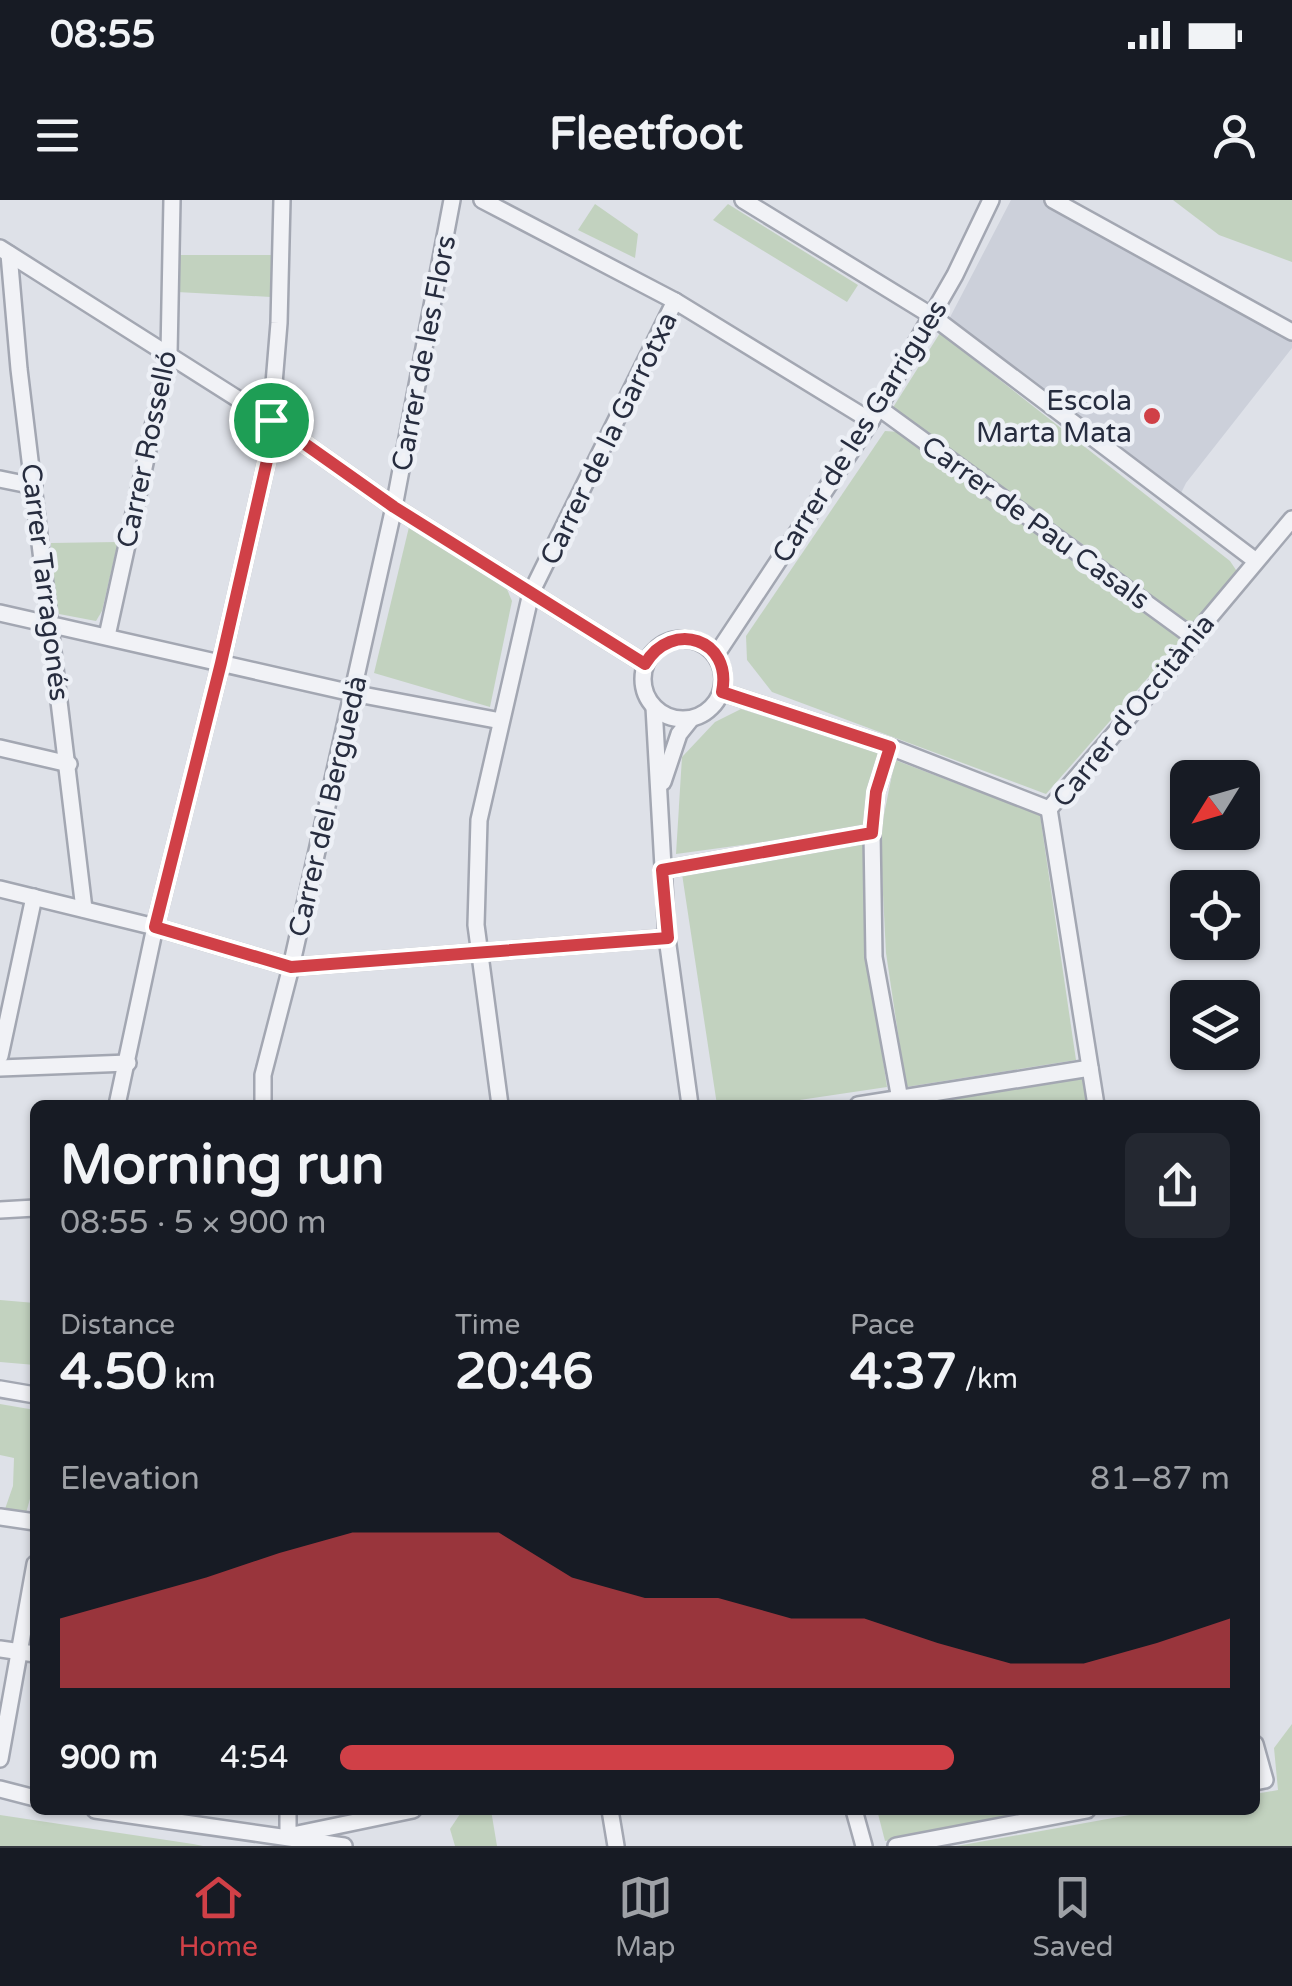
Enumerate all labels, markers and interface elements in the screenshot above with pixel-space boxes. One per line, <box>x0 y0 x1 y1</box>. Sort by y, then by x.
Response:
text: 08:55 <box>50 12 155 58</box>
icon: menu <box>30 108 85 163</box>
text: Fleetfoot <box>549 108 743 162</box>
icon: person <box>1207 108 1262 163</box>
street label: Carrer de les Flors <box>384 232 464 474</box>
street label: Carrer de les Garrigues <box>765 294 955 569</box>
street label: Carrer de la Garrotxa <box>533 306 685 571</box>
street label: Carrer Rosselló <box>109 347 184 551</box>
pin <box>229 378 314 463</box>
place label: Escola Marta Mata <box>976 384 1132 450</box>
icon: arrive <box>244 393 299 448</box>
marker: Escola Marta Mata <box>1141 405 1163 427</box>
street label: Carrer de Pau Casals <box>915 429 1156 617</box>
street label: Carrer Tarragonés <box>14 462 76 703</box>
street label: Carrer d'Occitània <box>1045 607 1222 814</box>
street label: Carrer del Berguedà <box>281 672 375 940</box>
north arrow <box>1170 760 1260 850</box>
map controls <box>1170 760 1260 1070</box>
button: locate <box>1170 870 1260 960</box>
button: layers <box>1170 980 1260 1070</box>
text: Morning run <box>60 1133 385 1199</box>
button: share <box>1125 1133 1230 1238</box>
text: 08:55 · 5 × 900 m <box>60 1204 326 1242</box>
text: Distance <box>60 1308 175 1342</box>
text: Time <box>455 1308 520 1342</box>
text: Pace <box>850 1308 914 1342</box>
text: 4.50 <box>60 1342 167 1402</box>
text: 20:46 <box>455 1342 594 1402</box>
text: 4:37 <box>850 1342 957 1402</box>
text: km <box>167 1362 215 1396</box>
text: /km <box>957 1362 1018 1396</box>
text: Elevation <box>60 1460 200 1498</box>
text: 81–87 m <box>1090 1460 1230 1498</box>
text: 900 m <box>60 1739 158 1777</box>
text: 4:54 <box>220 1739 289 1777</box>
tab: Home <box>179 1870 258 1964</box>
tab: Map <box>615 1870 675 1964</box>
tab: Saved <box>1033 1870 1113 1964</box>

